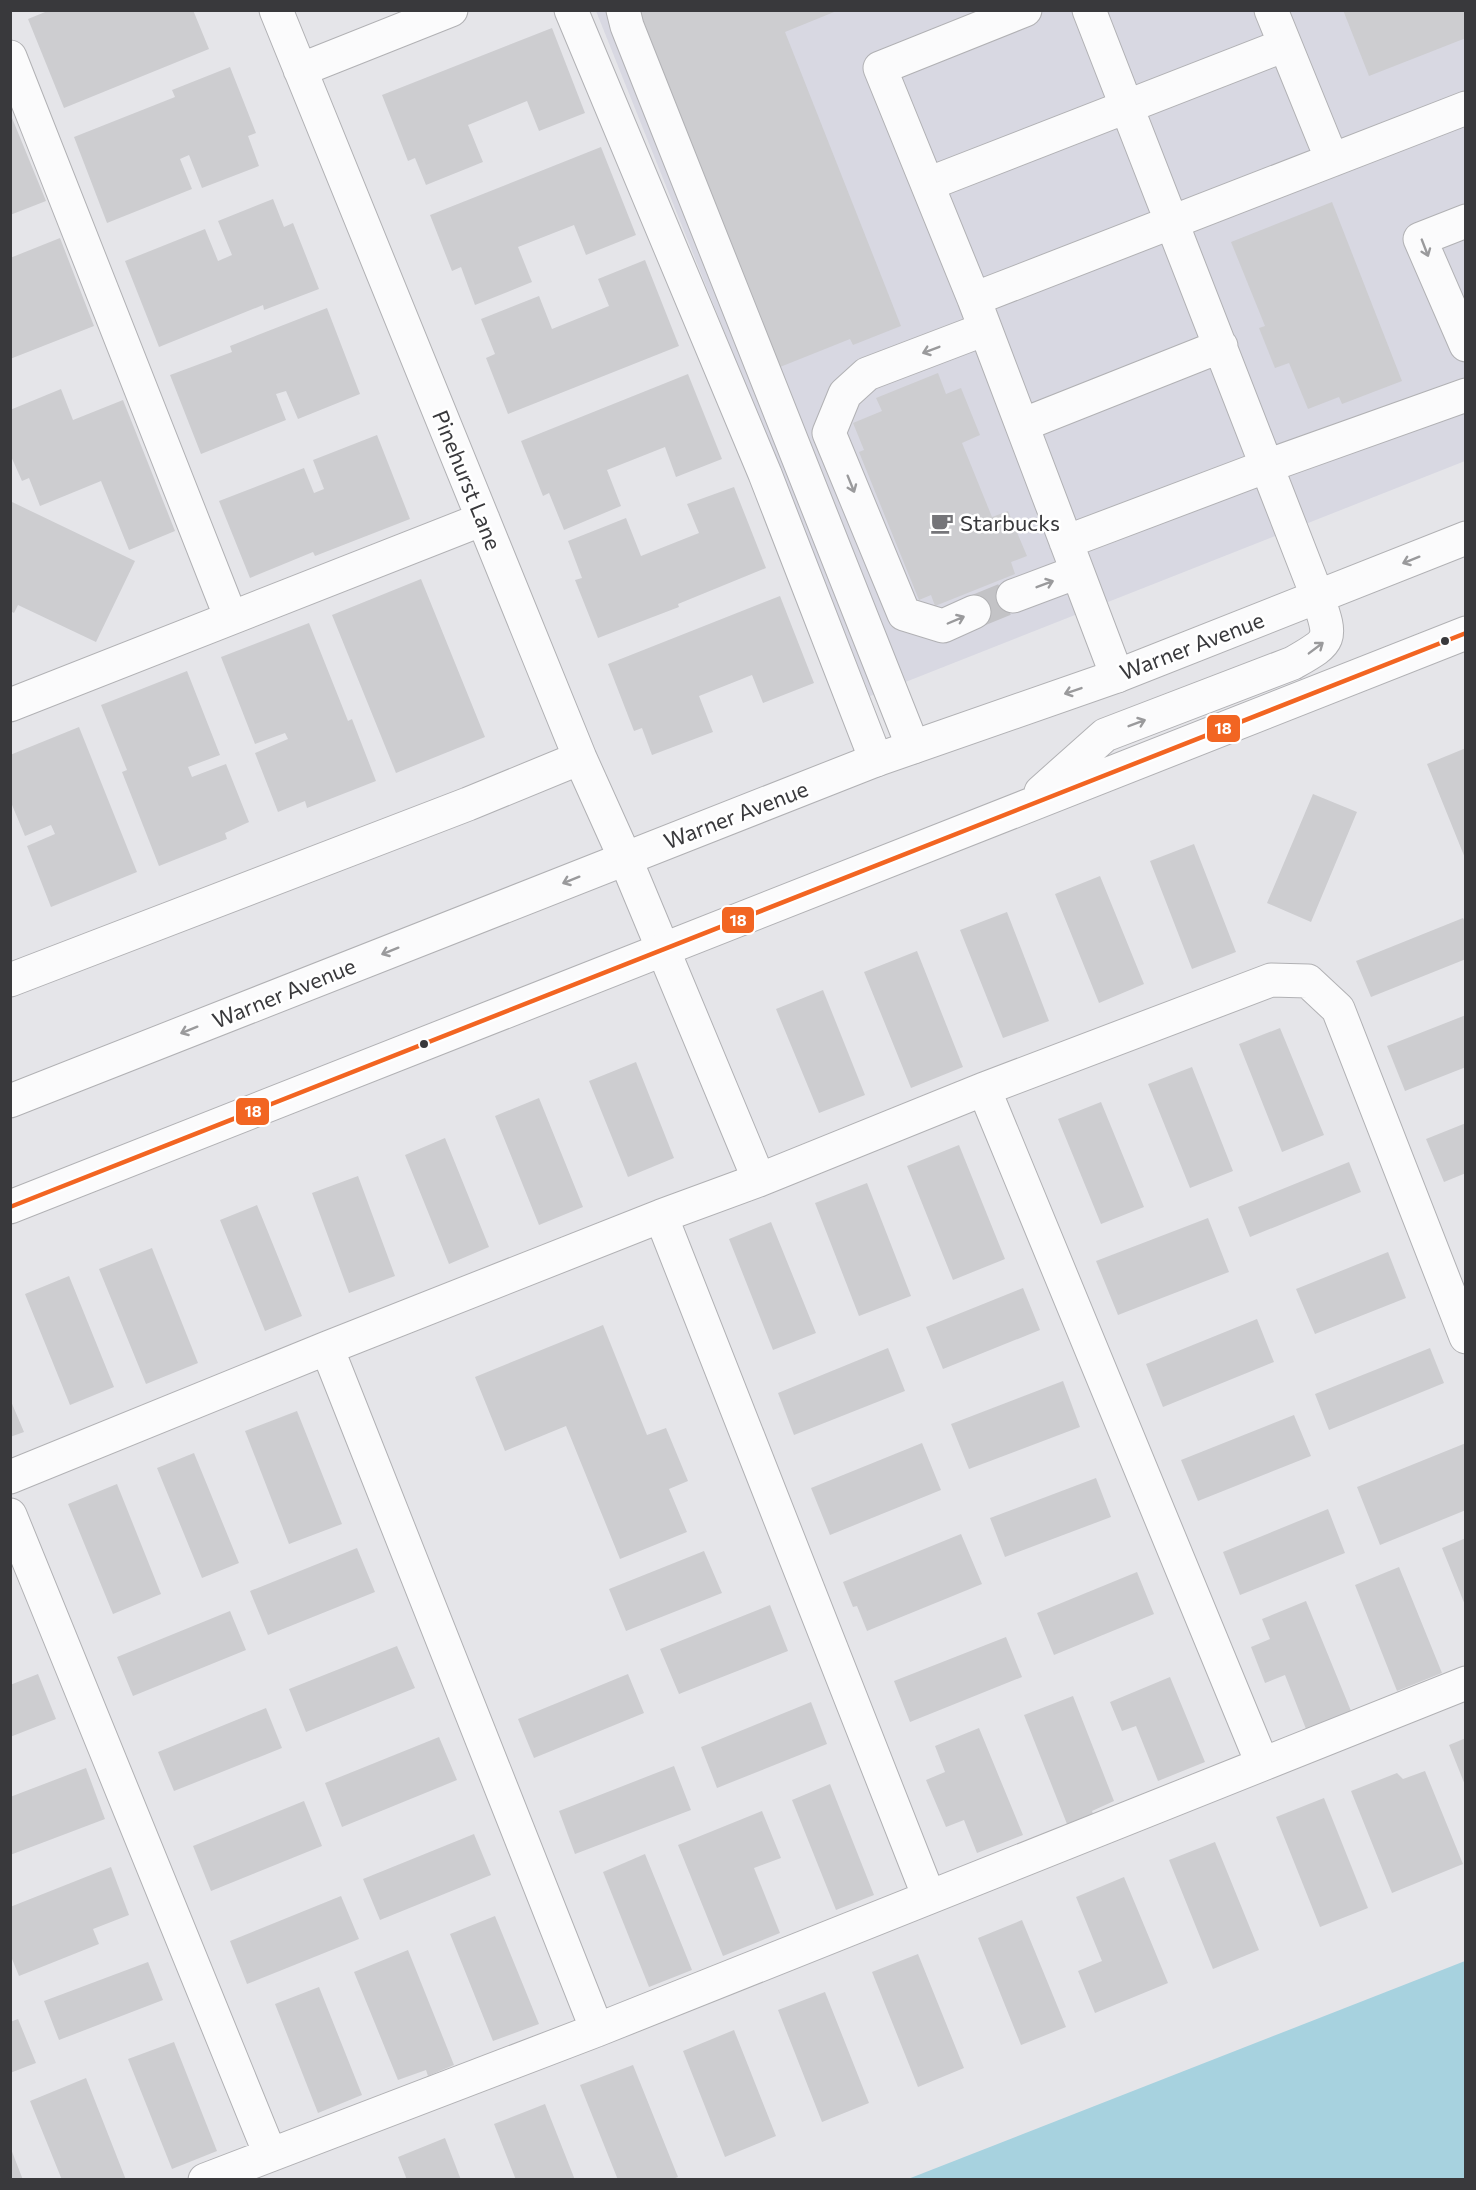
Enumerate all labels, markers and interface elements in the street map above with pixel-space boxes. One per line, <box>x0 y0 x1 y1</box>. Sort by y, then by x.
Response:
one-way arrow <box>1420 239 1431 257</box>
one-way arrow <box>922 345 941 356</box>
street label: Pinehurst Lane <box>427 406 508 554</box>
one-way arrow <box>846 474 857 492</box>
place label: Starbucks <box>960 509 1060 536</box>
cafe icon: Starbucks <box>929 510 955 536</box>
one-way arrow <box>1403 555 1421 566</box>
one-way arrow <box>1036 578 1054 589</box>
street label: Warner Avenue <box>1116 606 1268 685</box>
one-way arrow <box>946 614 964 625</box>
unlabelled marker <box>1439 635 1451 647</box>
one-way arrow <box>1308 642 1324 655</box>
one-way arrow <box>1064 687 1083 698</box>
line badge: 18 <box>1206 714 1241 743</box>
one-way arrow <box>1127 717 1145 728</box>
text: 18 <box>1214 718 1232 737</box>
street label: Warner Avenue <box>660 775 812 854</box>
one-way arrow <box>562 875 581 886</box>
line badge: 18 <box>721 906 755 934</box>
text: 18 <box>729 910 747 929</box>
one-way arrow <box>381 946 399 957</box>
street label: Warner Avenue <box>208 952 359 1034</box>
one-way arrow <box>180 1025 198 1036</box>
unlabelled marker <box>418 1038 430 1050</box>
line badge: 18 <box>235 1097 270 1126</box>
text: 18 <box>244 1101 262 1120</box>

